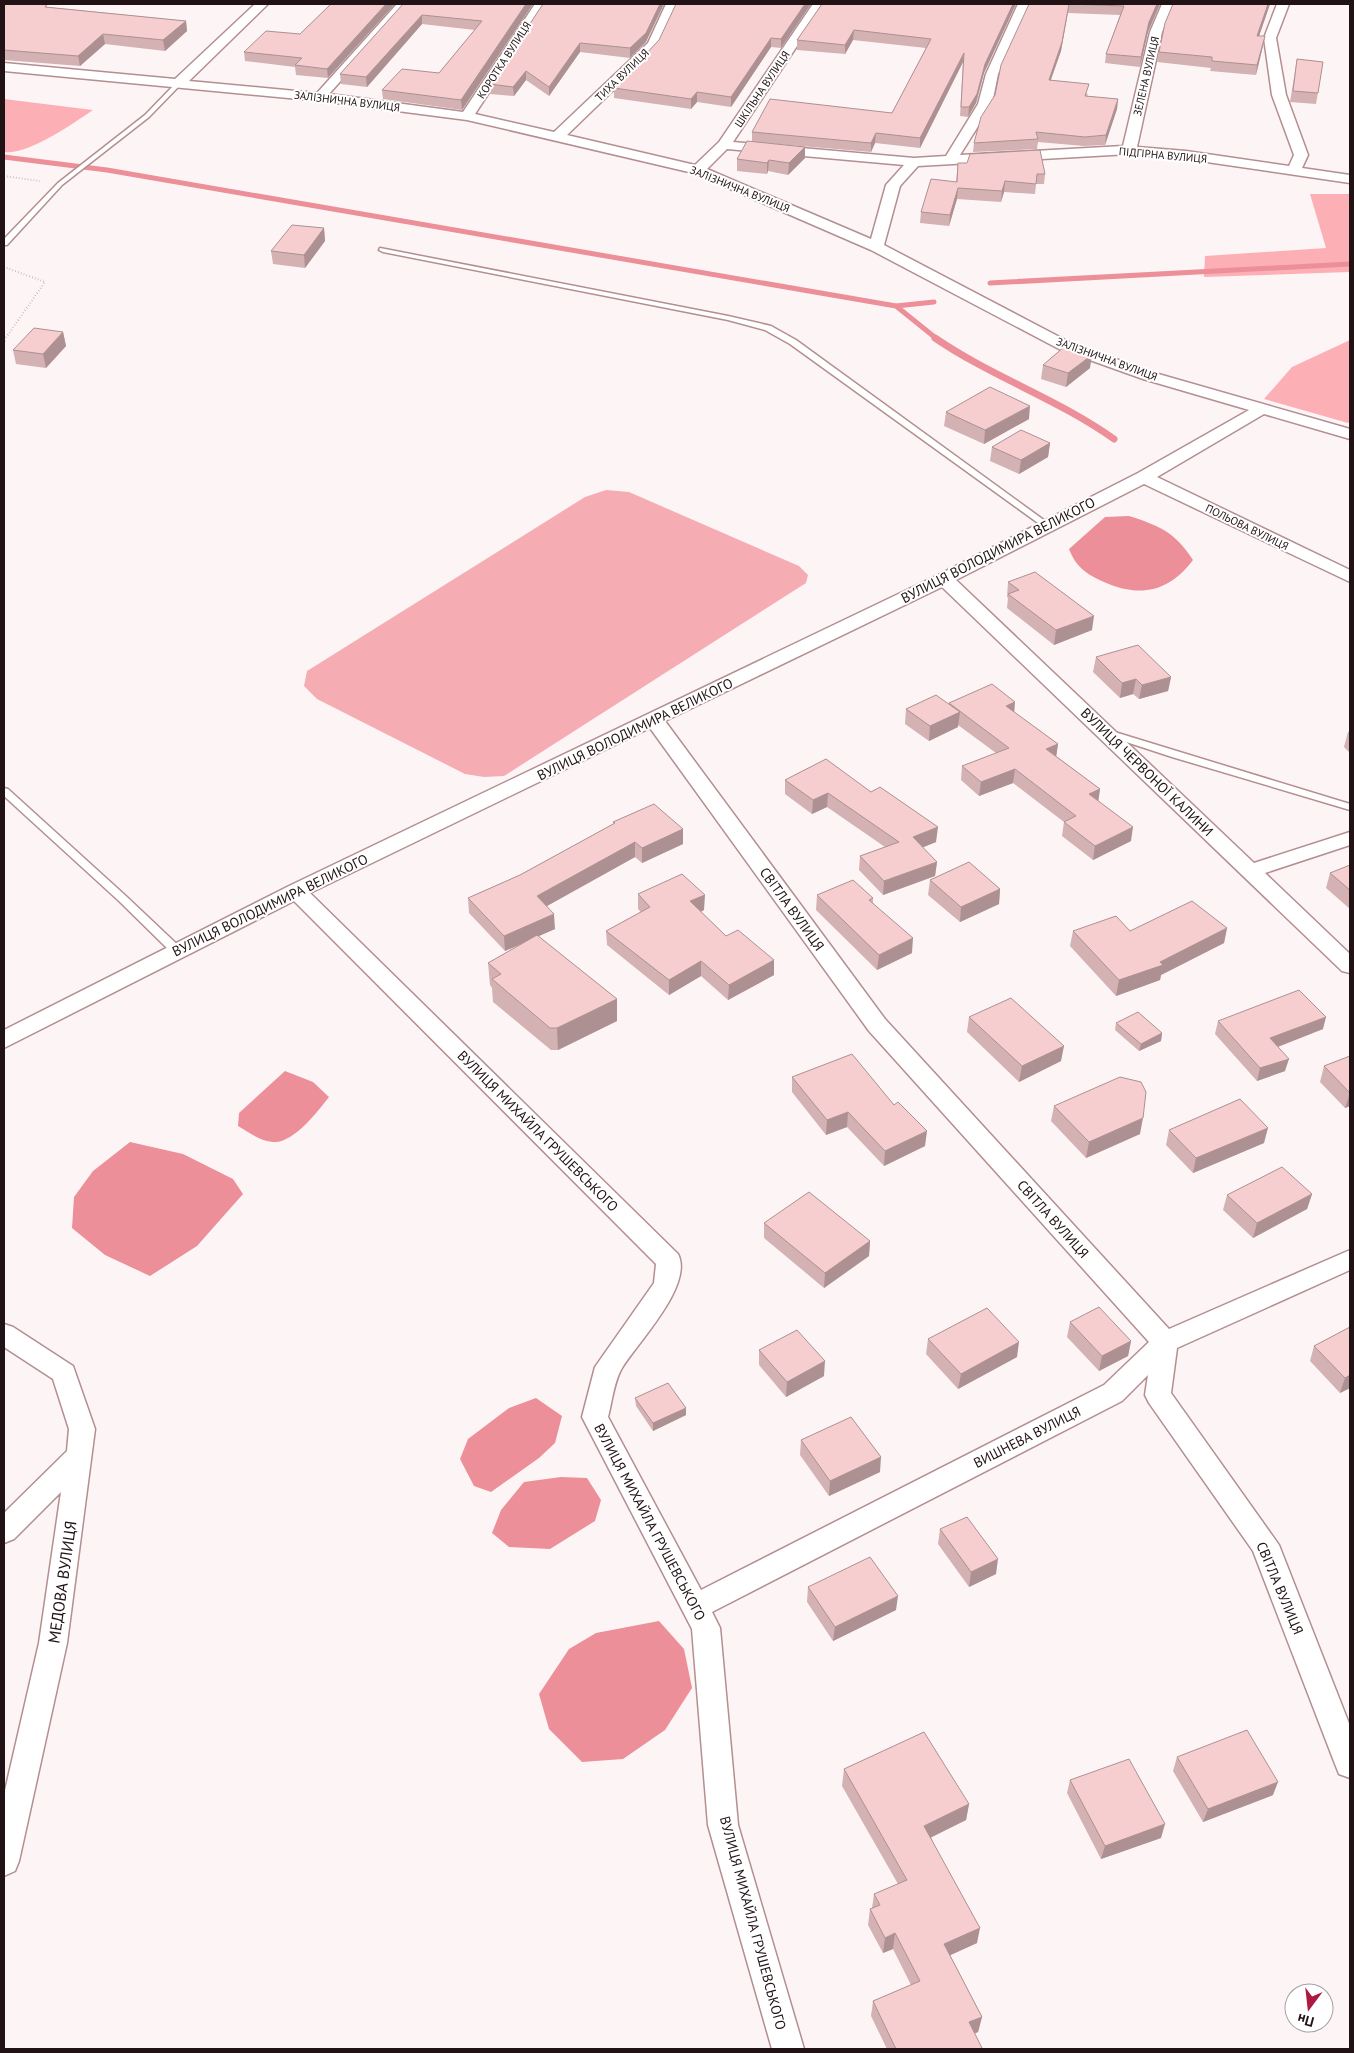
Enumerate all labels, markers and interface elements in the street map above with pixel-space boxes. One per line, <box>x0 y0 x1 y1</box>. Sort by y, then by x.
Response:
street label: КОРОТКА ВУЛИЦЯ <box>474 19 534 101</box>
street label: ЗЕЛЕНА ВУЛИЦЯ <box>1130 35 1162 117</box>
street label: ТИХА ВУЛИЦЯ <box>592 46 652 104</box>
street label: ШКІЛЬНА ВУЛИЦЯ <box>731 48 793 130</box>
street label: ЗАЛІЗНИЧНА ВУЛИЦЯ <box>293 88 401 114</box>
street label: ПІДГІРНА ВУЛИЦЯ <box>1118 144 1208 166</box>
street label: ЗАЛІЗНИЧНА ВУЛИЦЯ <box>688 163 792 215</box>
street label: ЗАЛІЗНИЧНА ВУЛИЦЯ <box>1055 334 1159 384</box>
street label: ВУЛИЦЯ ВОЛОДИМИРА ВЕЛИКОГО <box>898 493 1098 607</box>
street label: ПОЛЬОВА ВУЛИЦЯ <box>1203 501 1291 553</box>
street label: ВУЛИЦЯ ВОЛОДИМИРА ВЕЛИКОГО <box>534 674 736 784</box>
street label: ВУЛИЦЯ ЧЕРВОНОЇ КАЛИНИ <box>1077 704 1217 840</box>
street label: ВУЛИЦЯ ВОЛОДИМИРА ВЕЛИКОГО <box>169 850 371 960</box>
street label: СВІТЛА ВУЛИЦЯ <box>756 864 828 954</box>
street label: ВУЛИЦЯ МИХАЙЛА ГРУШЕВСЬКОГО <box>454 1047 622 1215</box>
street label: СВІТЛА ВУЛИЦЯ <box>1013 1176 1093 1262</box>
street label: ВИШНЕВА ВУЛИЦЯ <box>970 1402 1084 1472</box>
street label: ВУЛИЦЯ МИХАЙЛА ГРУШЕВСЬКОГО <box>590 1420 710 1624</box>
street label: МЕДОВА ВУЛИЦЯ <box>44 1519 80 1645</box>
street label: СВІТЛА ВУЛИЦЯ <box>1252 1539 1308 1637</box>
street label: ВУЛИЦЯ МИХАЙЛА ГРУШЕВСЬКОГО <box>716 1814 790 2032</box>
north arrow <box>1284 1983 1334 2033</box>
text: Пн <box>1295 2010 1316 2031</box>

